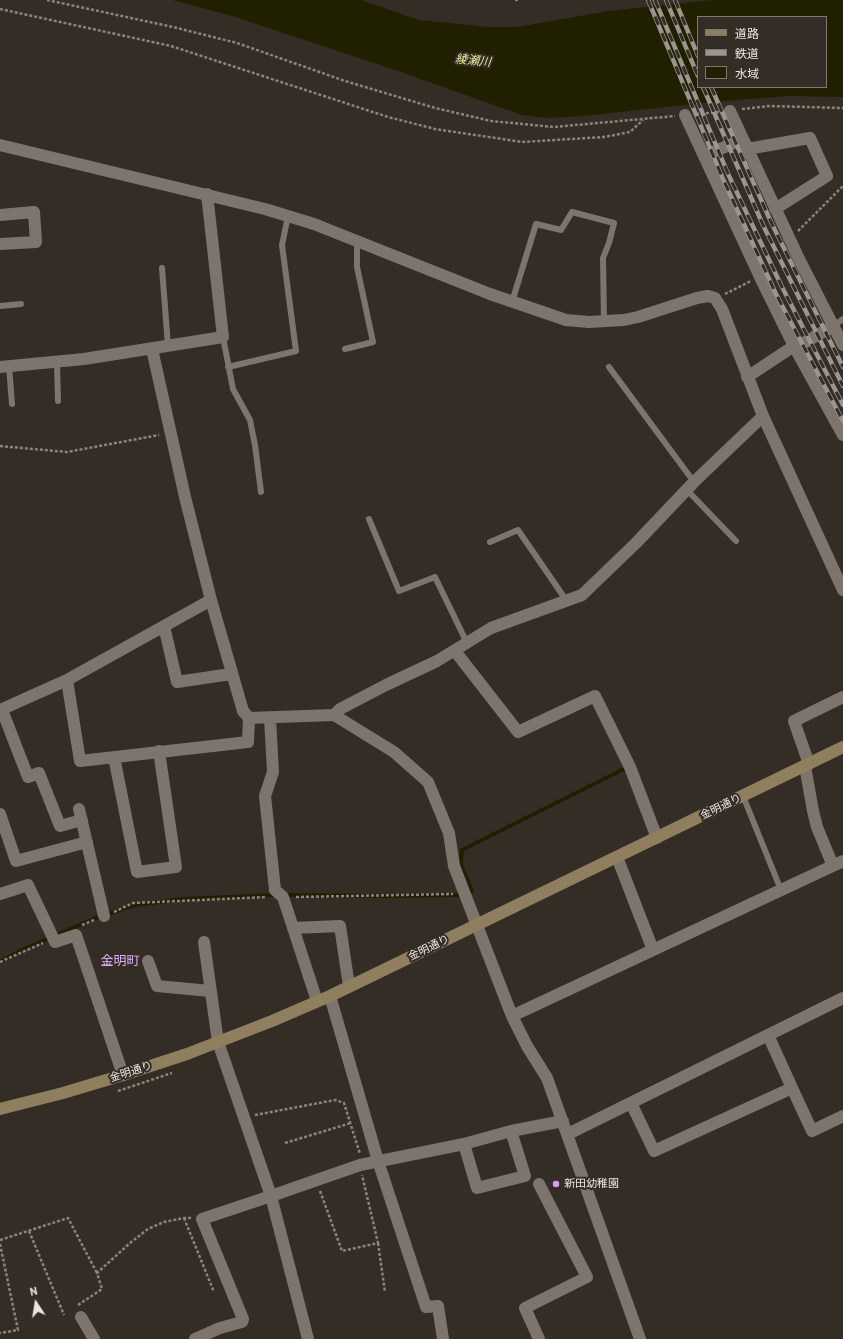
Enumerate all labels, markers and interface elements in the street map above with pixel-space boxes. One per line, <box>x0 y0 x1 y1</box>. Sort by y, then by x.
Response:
legend <box>697 16 827 88</box>
text: 道路 <box>735 26 759 41</box>
text: 鉄道 <box>735 46 759 61</box>
water label: 綾瀬川 <box>454 52 492 70</box>
text: 水域 <box>735 66 759 81</box>
street label: 金明通り <box>698 791 744 823</box>
street label: 金明通り <box>406 932 452 964</box>
district label: 金明町 <box>101 953 139 969</box>
street label: 金明通り <box>108 1059 154 1085</box>
place label: 新田幼稚園 <box>564 1177 619 1191</box>
marker: 新田幼稚園 <box>551 1179 561 1189</box>
north arrow <box>16 1283 56 1323</box>
text: N <box>29 1284 38 1299</box>

